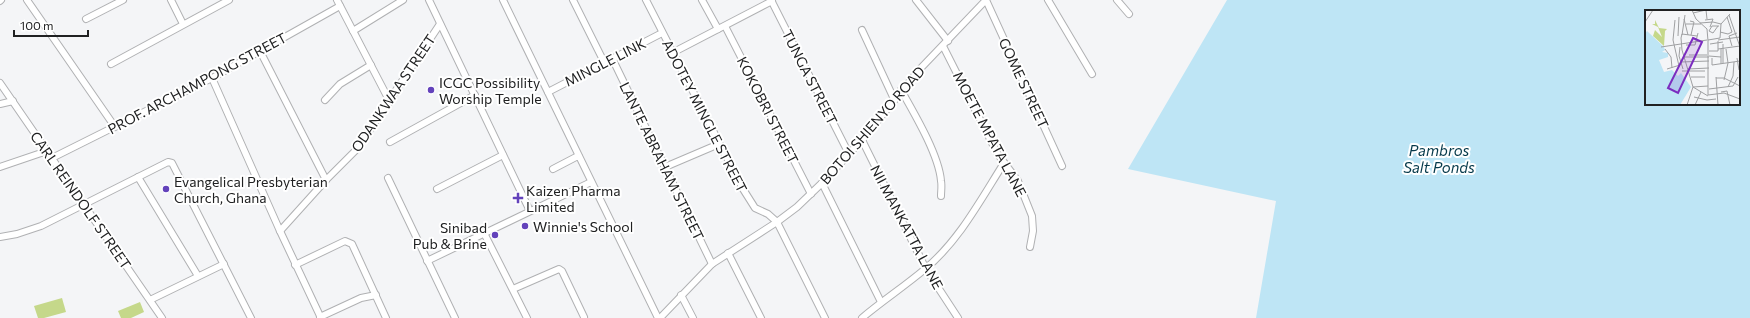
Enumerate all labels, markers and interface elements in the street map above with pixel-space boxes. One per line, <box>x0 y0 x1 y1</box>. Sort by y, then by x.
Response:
inset map <box>1645 10 1740 105</box>
scale bar <box>14 12 88 38</box>
text: 100 m <box>20 18 54 32</box>
street label: TUNGA STREET <box>779 27 841 127</box>
street label: PROF. ARCHAMPONG STREET <box>105 29 289 137</box>
street label: ODANKWAA STREET <box>347 31 439 155</box>
street label: MINGLE LINK <box>561 34 649 90</box>
street label: GOME STREET <box>996 35 1052 131</box>
street label: ADOTEY MINGLE STREET <box>659 37 751 195</box>
street label: KOKOBRI STREET <box>734 54 802 166</box>
street label: BOTOI SHIENYO ROAD <box>816 62 928 188</box>
street label: MOETE MPATA LANE <box>950 68 1030 200</box>
place label: ICGC Possibility Worship Temple <box>439 74 542 107</box>
street label: LANTE ABRAHAM STREET <box>616 79 708 243</box>
marker: ICGC Possibility Worship Temple <box>426 85 436 95</box>
street label: CARL REINDOLF STREET <box>27 128 135 272</box>
water label: Pambros Salt Ponds <box>1403 141 1475 176</box>
street label: NII MANKATTA LANE <box>867 162 947 292</box>
place label: Evangelical Presbyterian Church, Ghana <box>174 173 328 206</box>
place label: Kaizen Pharma Limited <box>526 182 621 215</box>
marker: Evangelical Presbyterian Church, Ghana <box>161 184 171 194</box>
marker: Kaizen Pharma Limited <box>513 193 523 203</box>
place label: Winnie's School <box>533 218 633 235</box>
place label: Sinibad Pub & Brine <box>413 219 487 252</box>
marker: Winnie's School <box>520 221 530 231</box>
marker: Sinibad Pub & Brine <box>490 230 500 240</box>

